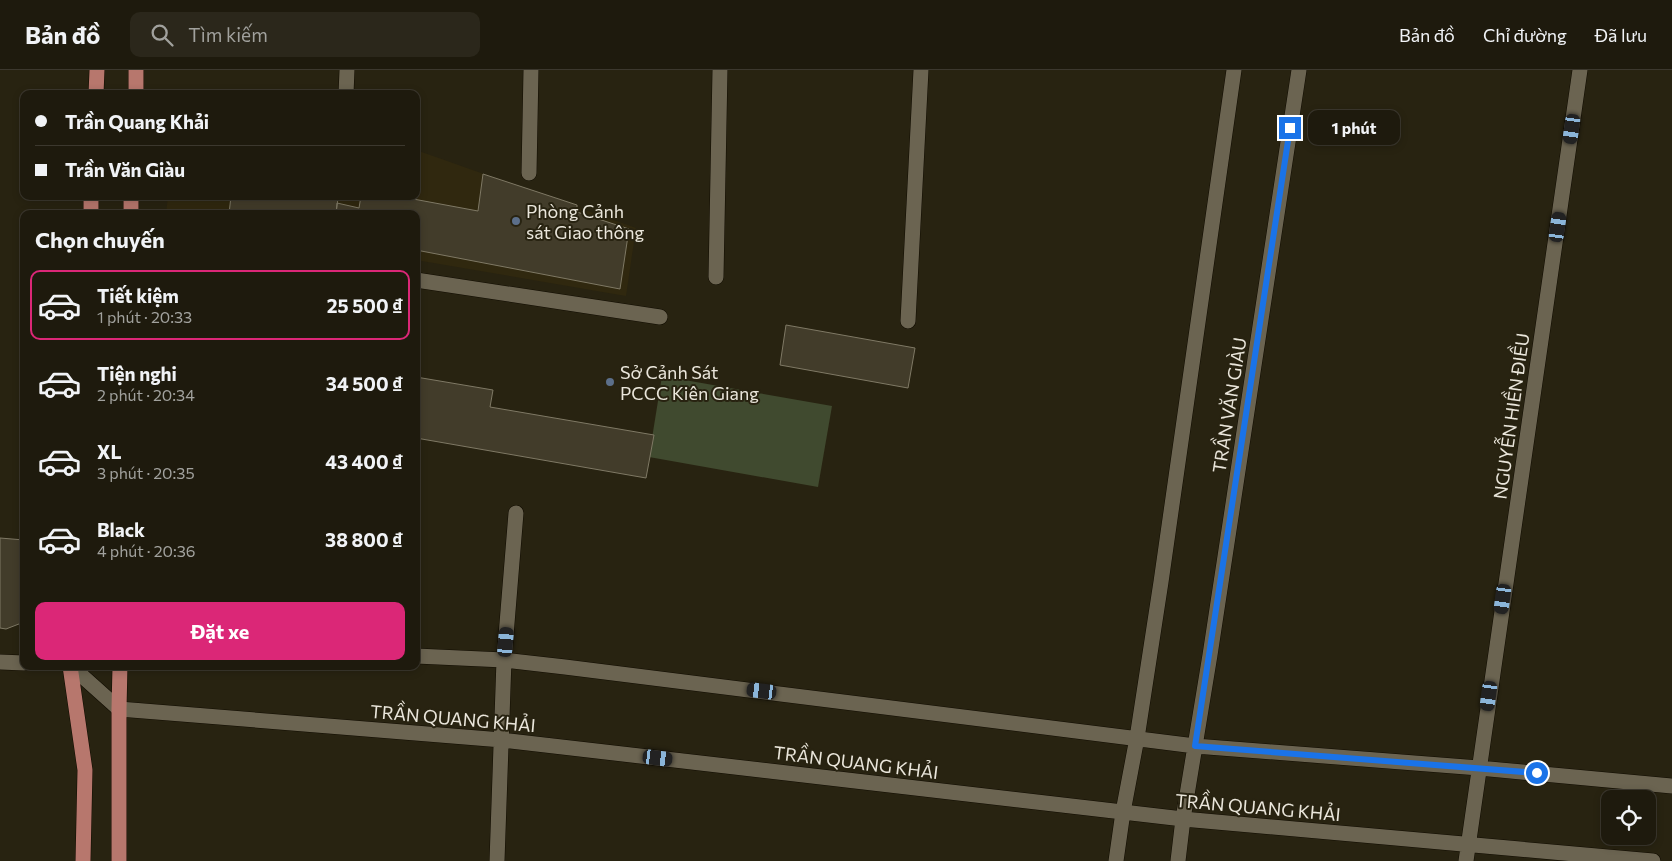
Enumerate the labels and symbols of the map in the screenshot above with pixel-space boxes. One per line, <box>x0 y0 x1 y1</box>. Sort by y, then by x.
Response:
callout: 1 phút <box>1308 110 1400 146</box>
car <box>1562 113 1581 145</box>
route end <box>1279 117 1301 139</box>
place label: Phòng Cảnh sát Giao thông <box>526 200 645 243</box>
car <box>1548 211 1567 243</box>
marker: Phòng Cảnh sát Giao thông <box>510 215 522 227</box>
street label: NGUYỄN HIỀN ĐIỀU <box>1486 331 1534 501</box>
street label: TRẦN VĂN GIÀU <box>1205 335 1251 474</box>
place label: Sở Cảnh Sát PCCC Kiên Giang <box>620 361 759 404</box>
marker: Sở Cảnh Sát PCCC Kiên Giang <box>604 376 616 388</box>
car <box>1493 583 1512 615</box>
car <box>497 626 514 658</box>
car <box>1479 680 1498 712</box>
car <box>746 682 777 700</box>
street label: TRẦN QUANG KHẢI <box>369 698 537 736</box>
street label: TRẦN QUANG KHẢI <box>772 739 940 783</box>
car <box>642 749 673 767</box>
route start <box>1526 762 1548 784</box>
street label: TRẦN QUANG KHẢI <box>1174 787 1342 825</box>

